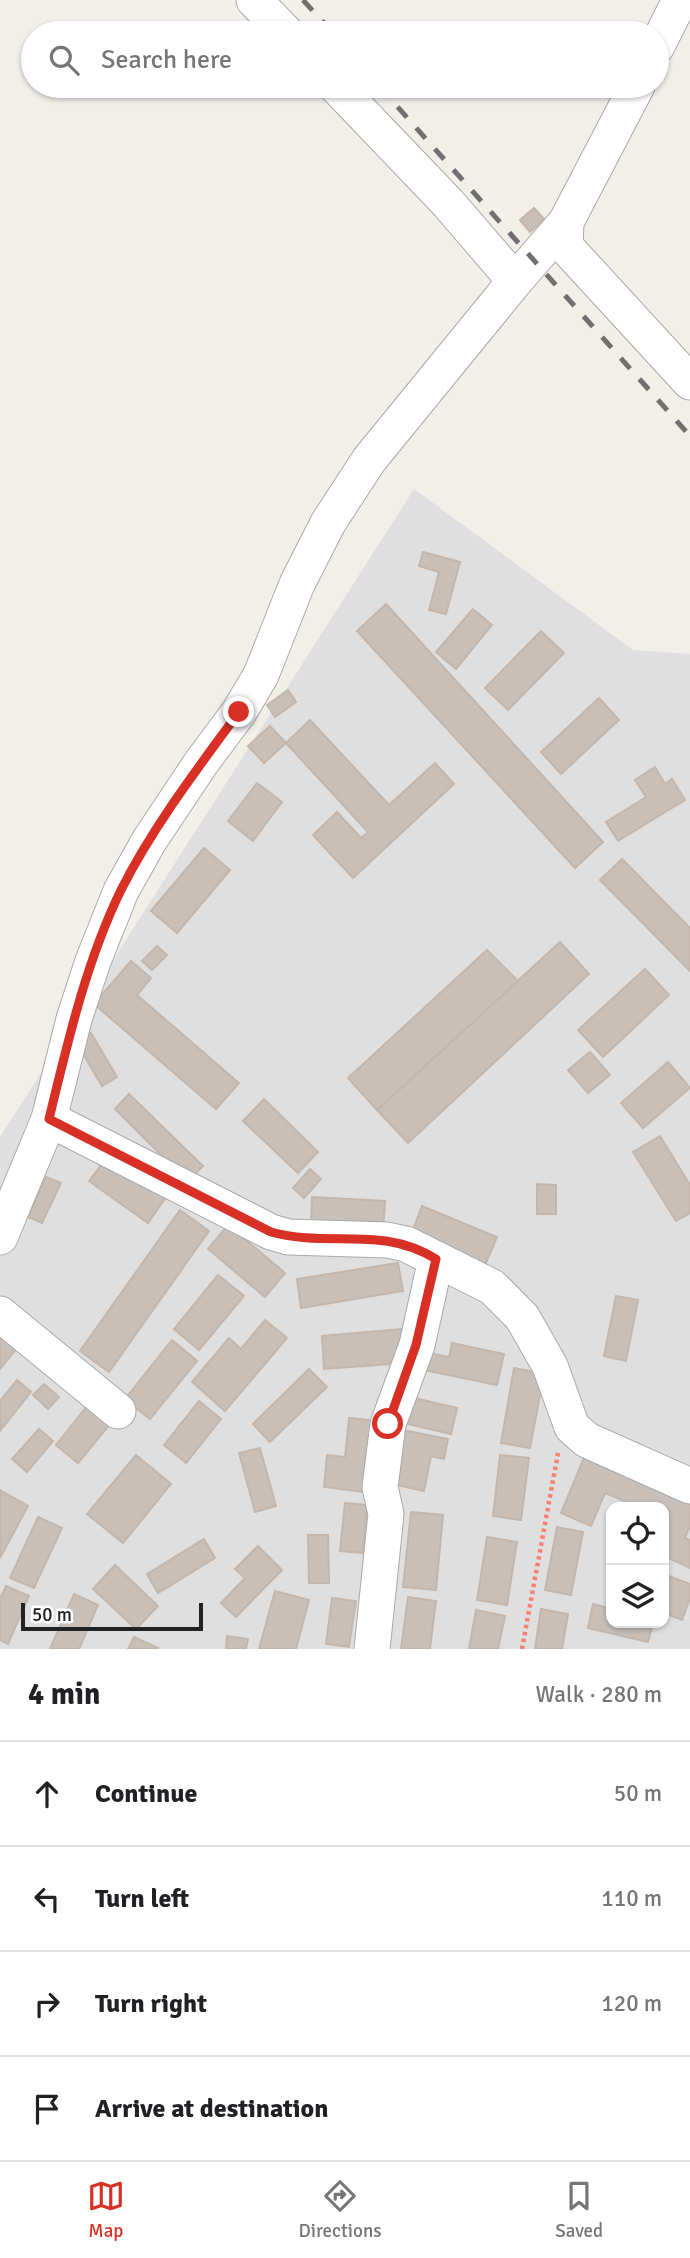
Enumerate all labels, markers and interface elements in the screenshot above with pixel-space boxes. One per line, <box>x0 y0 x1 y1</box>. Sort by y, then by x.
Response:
search box <box>21 21 669 98</box>
icon: search <box>45 41 83 79</box>
text: Search here <box>101 44 232 76</box>
route end <box>223 696 254 727</box>
route start <box>372 1408 403 1439</box>
map controls <box>606 1502 669 1628</box>
button: locate <box>606 1502 669 1565</box>
button: layers <box>606 1565 669 1628</box>
scale bar <box>21 1600 203 1632</box>
text: 50 m <box>32 1603 72 1627</box>
text: 4 min <box>28 1676 100 1713</box>
text: Walk · 280 m <box>536 1680 662 1709</box>
icon: ahead <box>28 1775 66 1813</box>
text: Continue <box>95 1778 197 1810</box>
text: 50 m <box>614 1779 662 1808</box>
icon: left <box>28 1880 66 1918</box>
text: Turn left <box>95 1883 189 1915</box>
text: 110 m <box>601 1884 662 1913</box>
icon: right <box>28 1985 66 2023</box>
text: Turn right <box>95 1988 207 2020</box>
text: 120 m <box>601 1989 662 2018</box>
icon: arrive <box>28 2090 66 2128</box>
text: Arrive at destination <box>95 2093 328 2125</box>
tab: Map <box>87 2177 125 2243</box>
tab: Directions <box>299 2177 382 2243</box>
tab: Saved <box>555 2177 603 2243</box>

